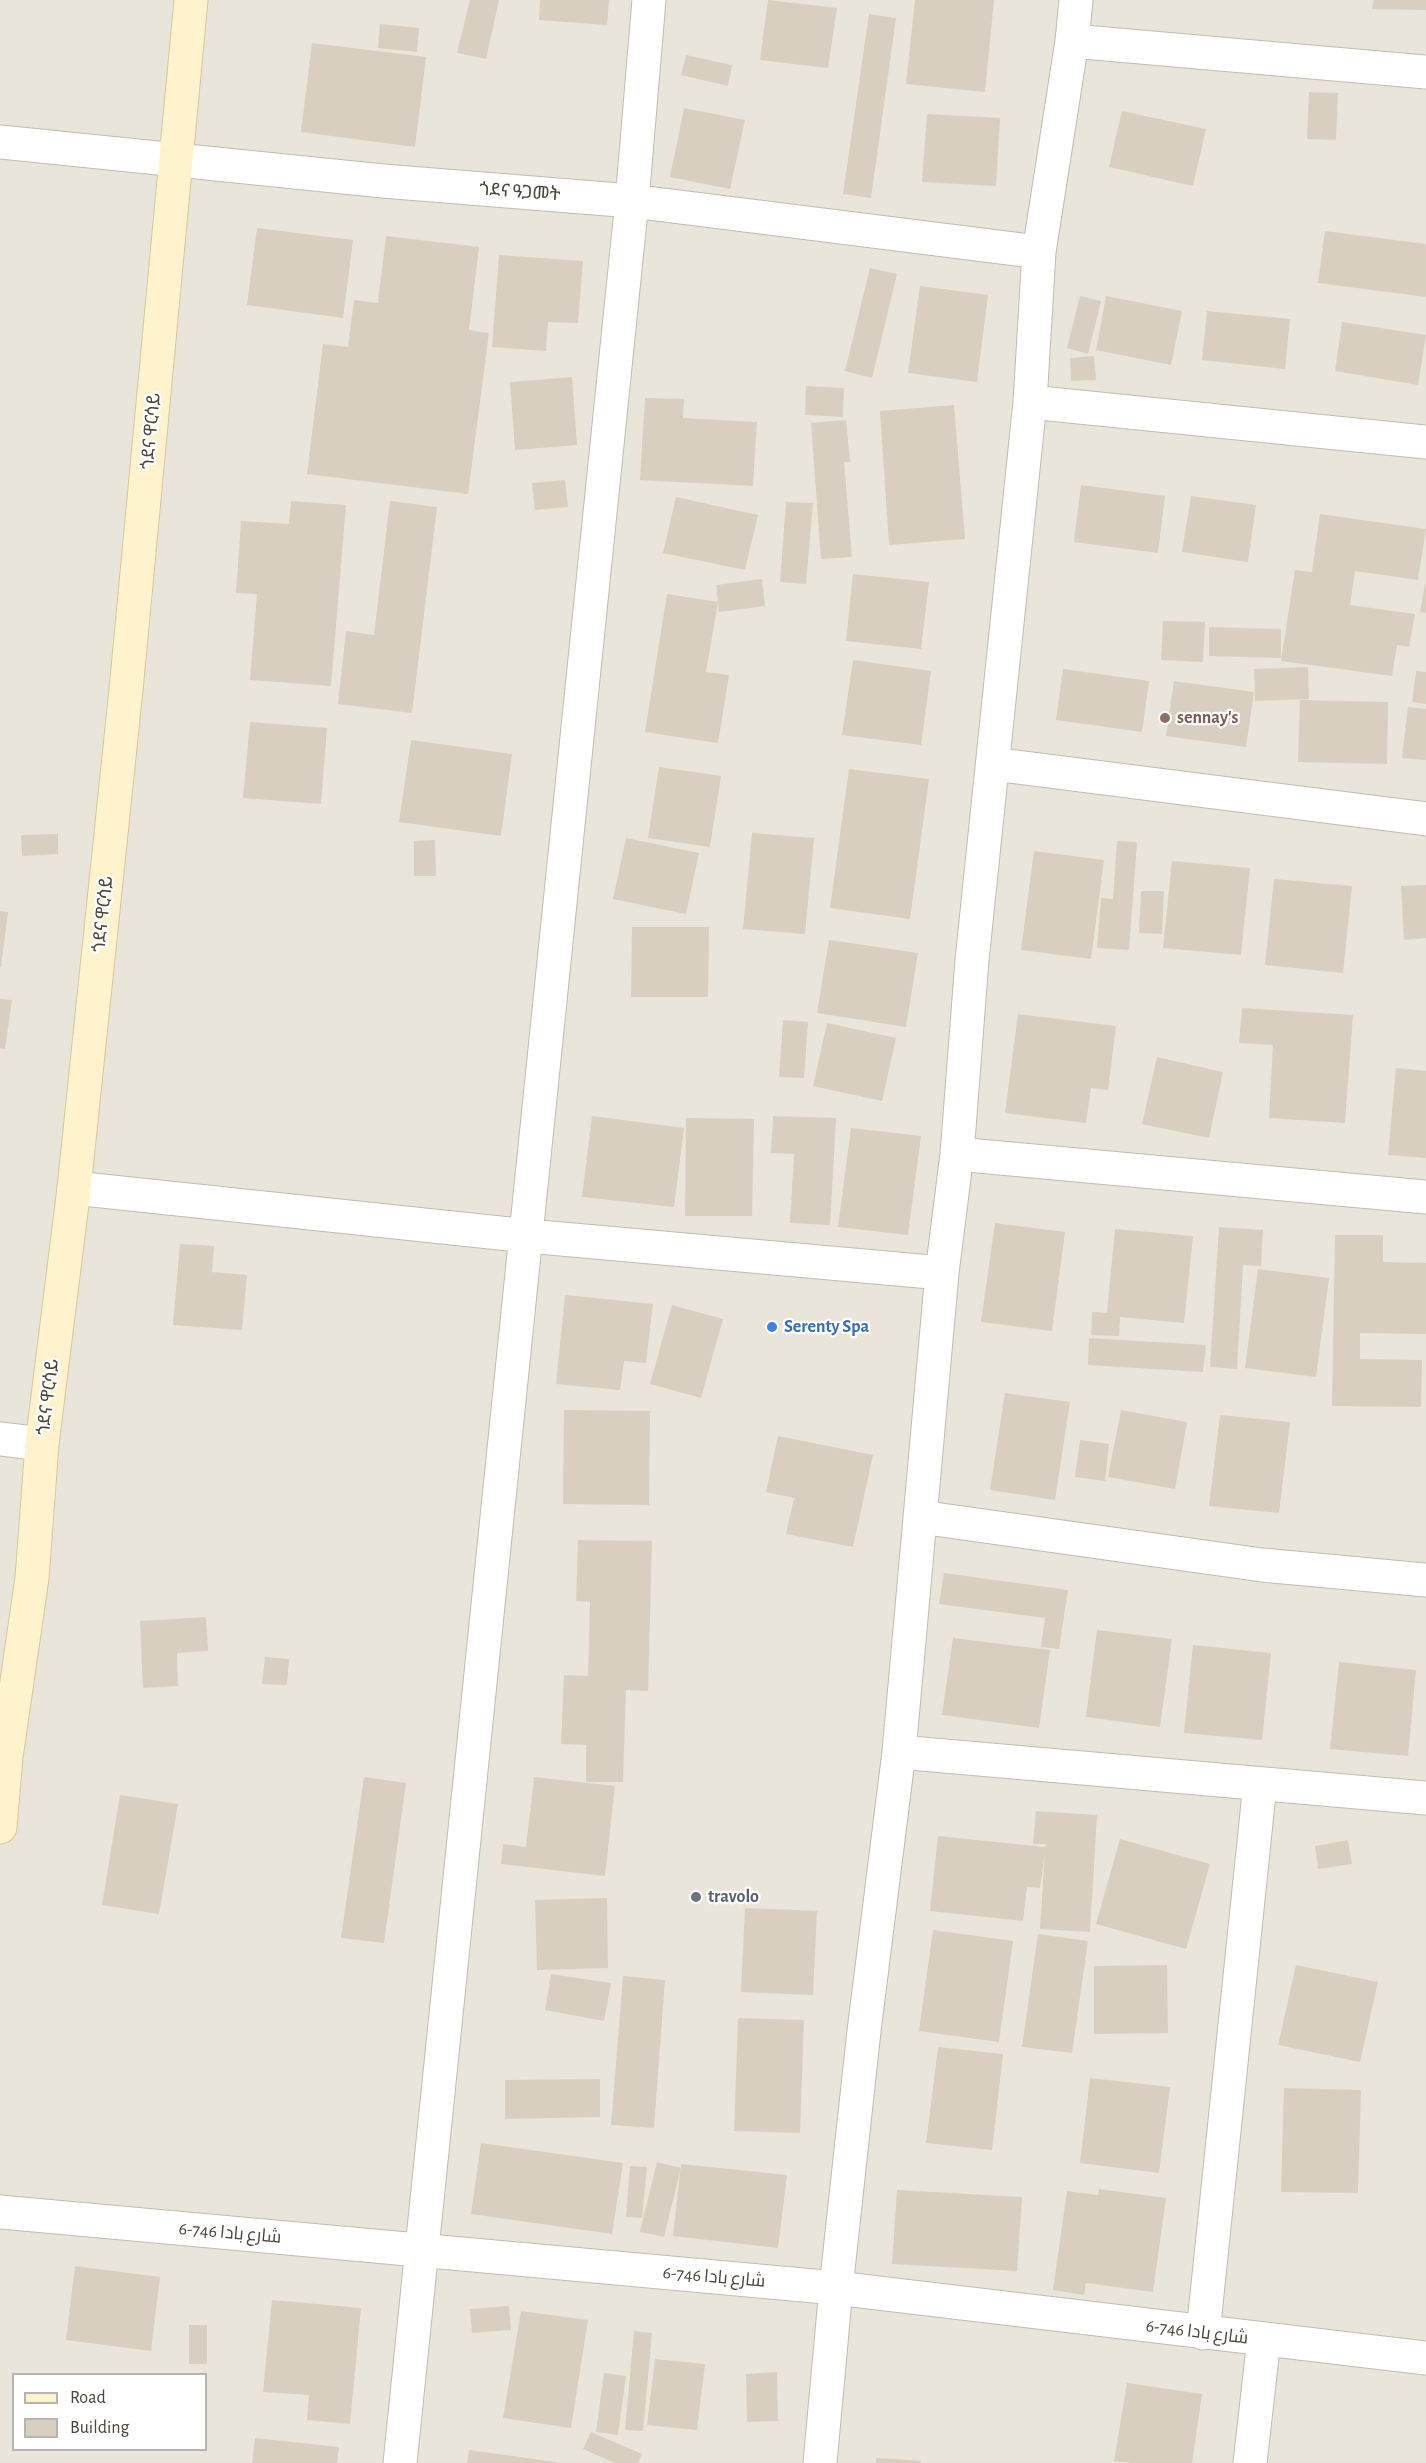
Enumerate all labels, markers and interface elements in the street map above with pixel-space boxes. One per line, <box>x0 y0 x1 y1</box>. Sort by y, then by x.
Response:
street label: ጎደና ዓጋመት <box>479 178 561 206</box>
street label: ጎደና ዋርሳይ <box>137 392 165 470</box>
place label: sennay's <box>1177 707 1238 729</box>
marker: sennay's <box>1158 711 1172 725</box>
street label: ጎደና ዋርሳይ <box>88 875 118 953</box>
place label: Serenty Spa <box>784 1316 869 1338</box>
marker: Serenty Spa <box>765 1320 779 1334</box>
street label: ጎደና ዋርሳይ <box>33 1358 63 1436</box>
place label: travolo <box>708 1886 759 1908</box>
marker: travolo <box>689 1890 703 1904</box>
street label: شارع بادا 746-6 <box>178 2218 282 2248</box>
street label: شارع بادا 746-6 <box>662 2262 766 2292</box>
street label: شارع بادا 746-6 <box>1145 2315 1249 2349</box>
legend <box>12 2373 207 2451</box>
text: Road <box>70 2389 106 2407</box>
text: Building <box>70 2419 129 2437</box>

